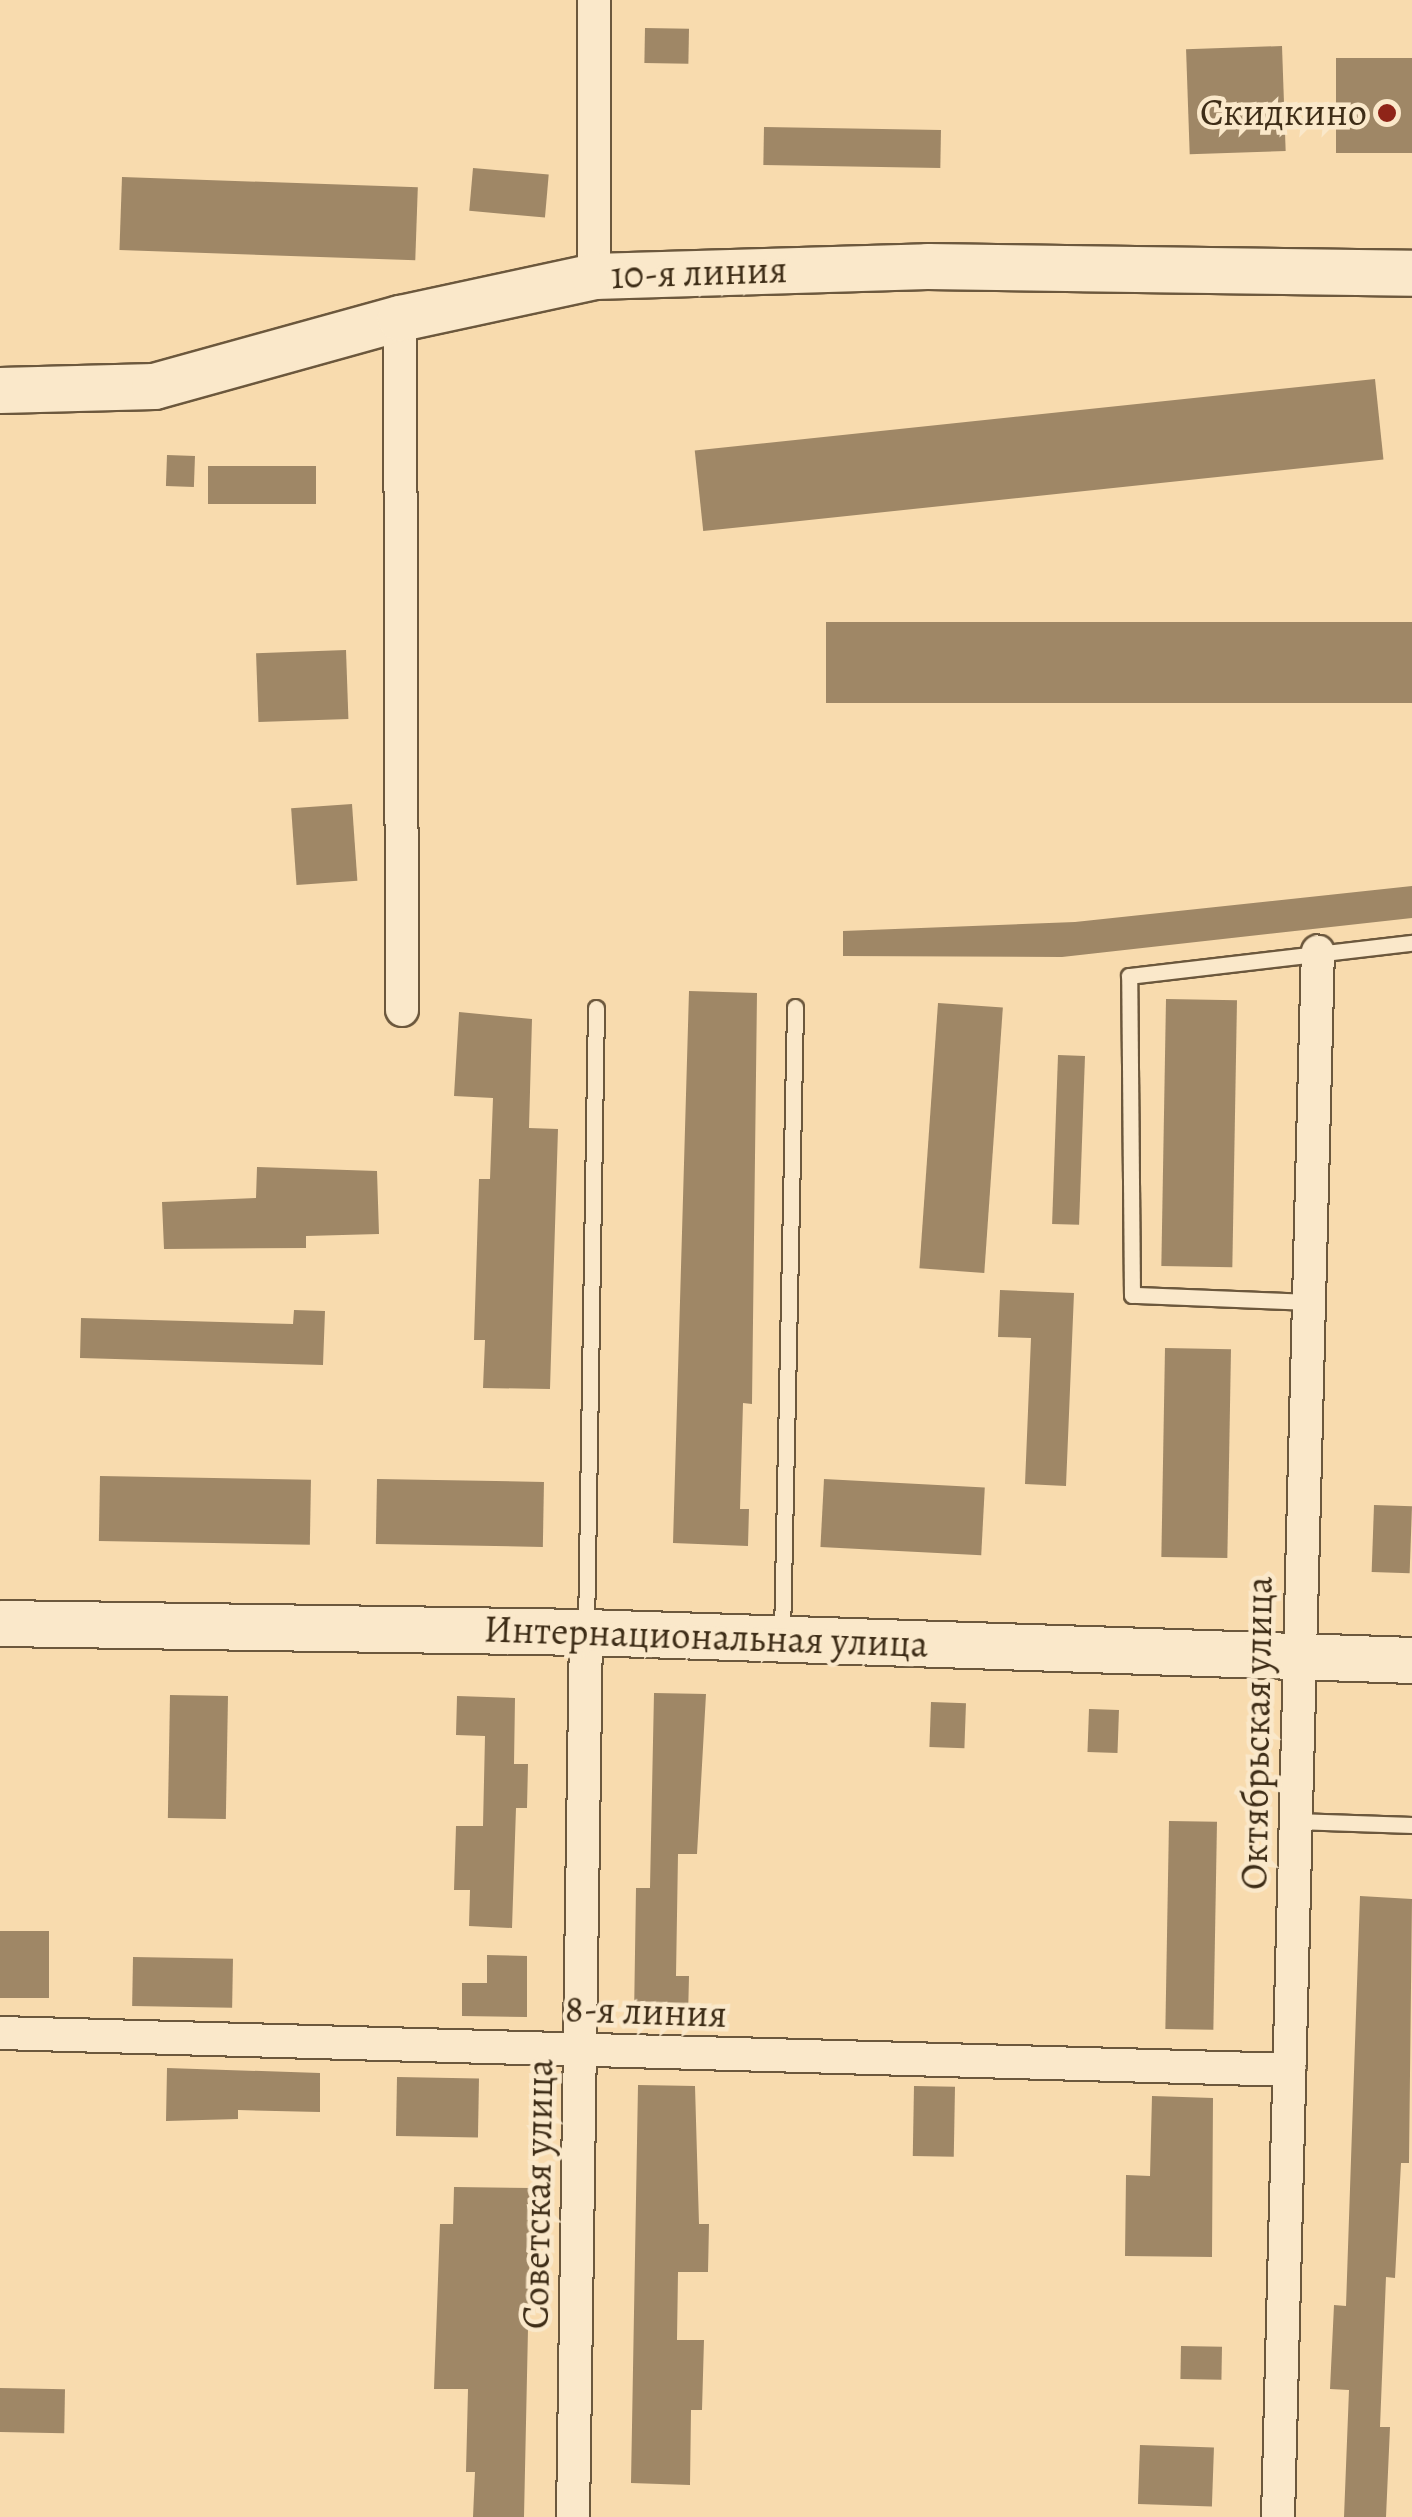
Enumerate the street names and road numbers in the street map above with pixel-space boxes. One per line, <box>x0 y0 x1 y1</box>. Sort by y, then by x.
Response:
street label: 10-я линия <box>610 247 788 299</box>
street label: Октябрьская улица <box>1231 1576 1283 1890</box>
street label: Интернациональная улица <box>483 1606 929 1668</box>
street label: 8-я линия <box>564 1986 728 2038</box>
street label: Советская улица <box>513 2058 563 2330</box>

